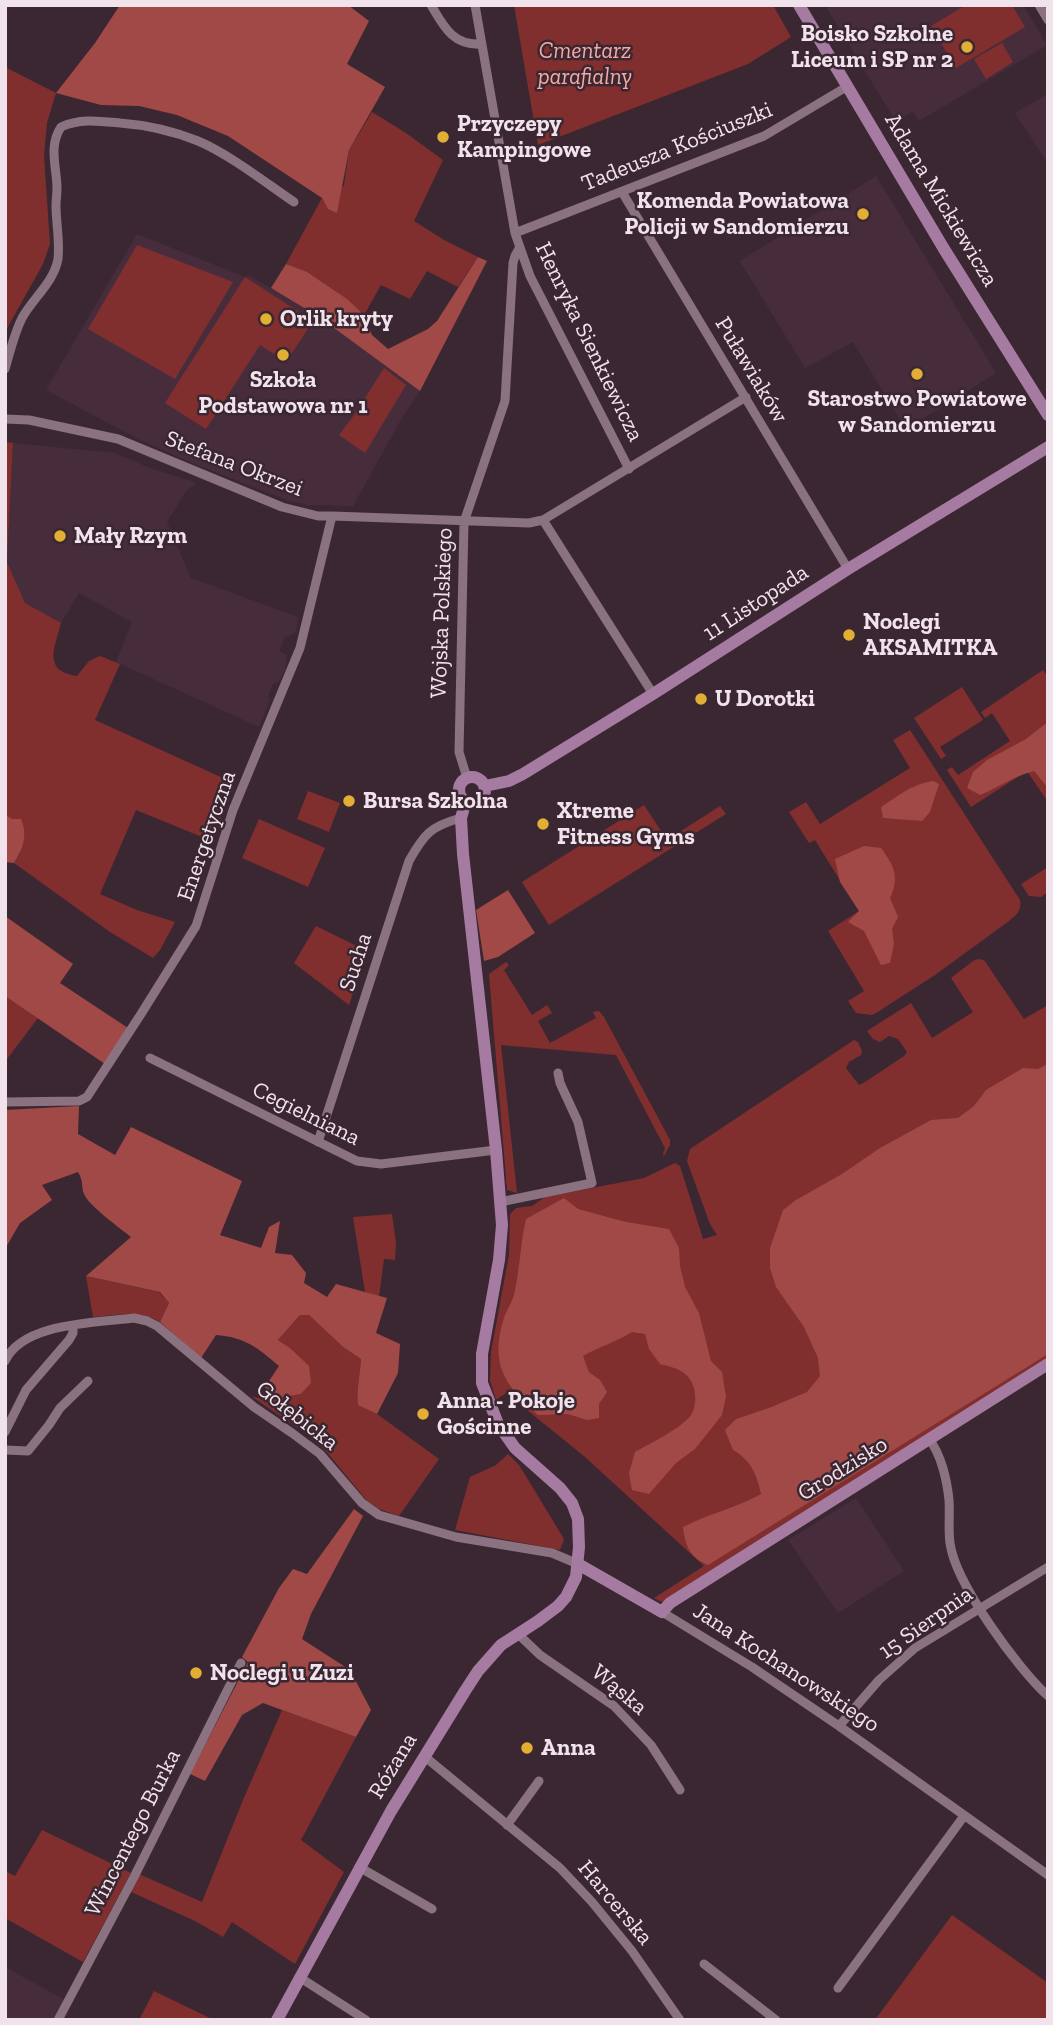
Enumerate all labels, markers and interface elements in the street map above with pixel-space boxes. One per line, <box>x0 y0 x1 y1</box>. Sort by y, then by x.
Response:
place label: Boisko Szkolne Liceum i SP nr 2 <box>791 20 953 74</box>
park label: Cmentarz parafialny <box>538 37 632 91</box>
marker: Boisko Szkolne Liceum i SP nr 2 <box>959 39 975 55</box>
street label: Tadeusza Kościuszki <box>578 96 776 198</box>
street label: Adama Mickiewicza <box>878 108 1004 292</box>
place label: Przyczepy Kampingowe <box>457 110 591 164</box>
marker: Przyczepy Kampingowe <box>435 129 451 145</box>
place label: Komenda Powiatowa Policji w Sandomierzu <box>624 187 849 241</box>
marker: Komenda Powiatowa Policji w Sandomierzu <box>855 206 871 222</box>
street label: Henryka Sienkiewicza <box>529 238 649 446</box>
place label: Orlik kryty <box>280 305 393 333</box>
marker: Orlik kryty <box>258 311 274 327</box>
street label: Puławiaków <box>709 312 793 428</box>
marker: Szkoła Podstawowa nr 1 <box>275 347 291 363</box>
place label: Szkoła Podstawowa nr 1 <box>198 366 368 420</box>
marker: Starostwo Powiatowe w Sandomierzu <box>909 366 925 382</box>
place label: Starostwo Powiatowe w Sandomierzu <box>807 385 1027 439</box>
street label: Stefana Okrzei <box>161 425 307 503</box>
place label: Mały Rzym <box>74 522 187 550</box>
street label: Wojska Polskiego <box>425 527 459 699</box>
marker: Mały Rzym <box>52 528 68 544</box>
street label: 11 Listopada <box>698 559 814 647</box>
place label: Noclegi AKSAMITKA <box>863 608 997 662</box>
marker: Noclegi AKSAMITKA <box>841 627 857 643</box>
place label: U Dorotki <box>715 685 815 713</box>
marker: U Dorotki <box>693 691 709 707</box>
street label: Energetyczna <box>172 767 242 905</box>
place label: Bursa Szkolna <box>363 787 508 815</box>
marker: Bursa Szkolna <box>341 793 357 809</box>
place label: Xtreme Fitness Gyms <box>557 797 695 851</box>
marker: Xtreme Fitness Gyms <box>535 816 551 832</box>
street label: Sucha <box>334 929 378 995</box>
street label: Cegielniana <box>248 1076 364 1152</box>
street label: Gołębicka <box>250 1375 344 1457</box>
place label: Anna - Pokoje Gościnne <box>437 1387 575 1441</box>
marker: Anna - Pokoje Gościnne <box>415 1406 431 1422</box>
street label: Grodzisko <box>793 1431 893 1507</box>
street label: 15 Sierpnia <box>874 1581 978 1665</box>
street label: Jana Kochanowskiego <box>687 1597 885 1739</box>
place label: Noclegi u Zuzi <box>210 1659 354 1687</box>
street label: Wąska <box>585 1659 653 1721</box>
marker: Noclegi u Zuzi <box>188 1665 204 1681</box>
street label: Różana <box>363 1728 423 1804</box>
place label: Anna <box>541 1734 596 1762</box>
marker: Anna <box>519 1740 535 1756</box>
street label: Wincentego Burka <box>79 1745 187 1921</box>
street label: Harcerska <box>572 1855 658 1951</box>

